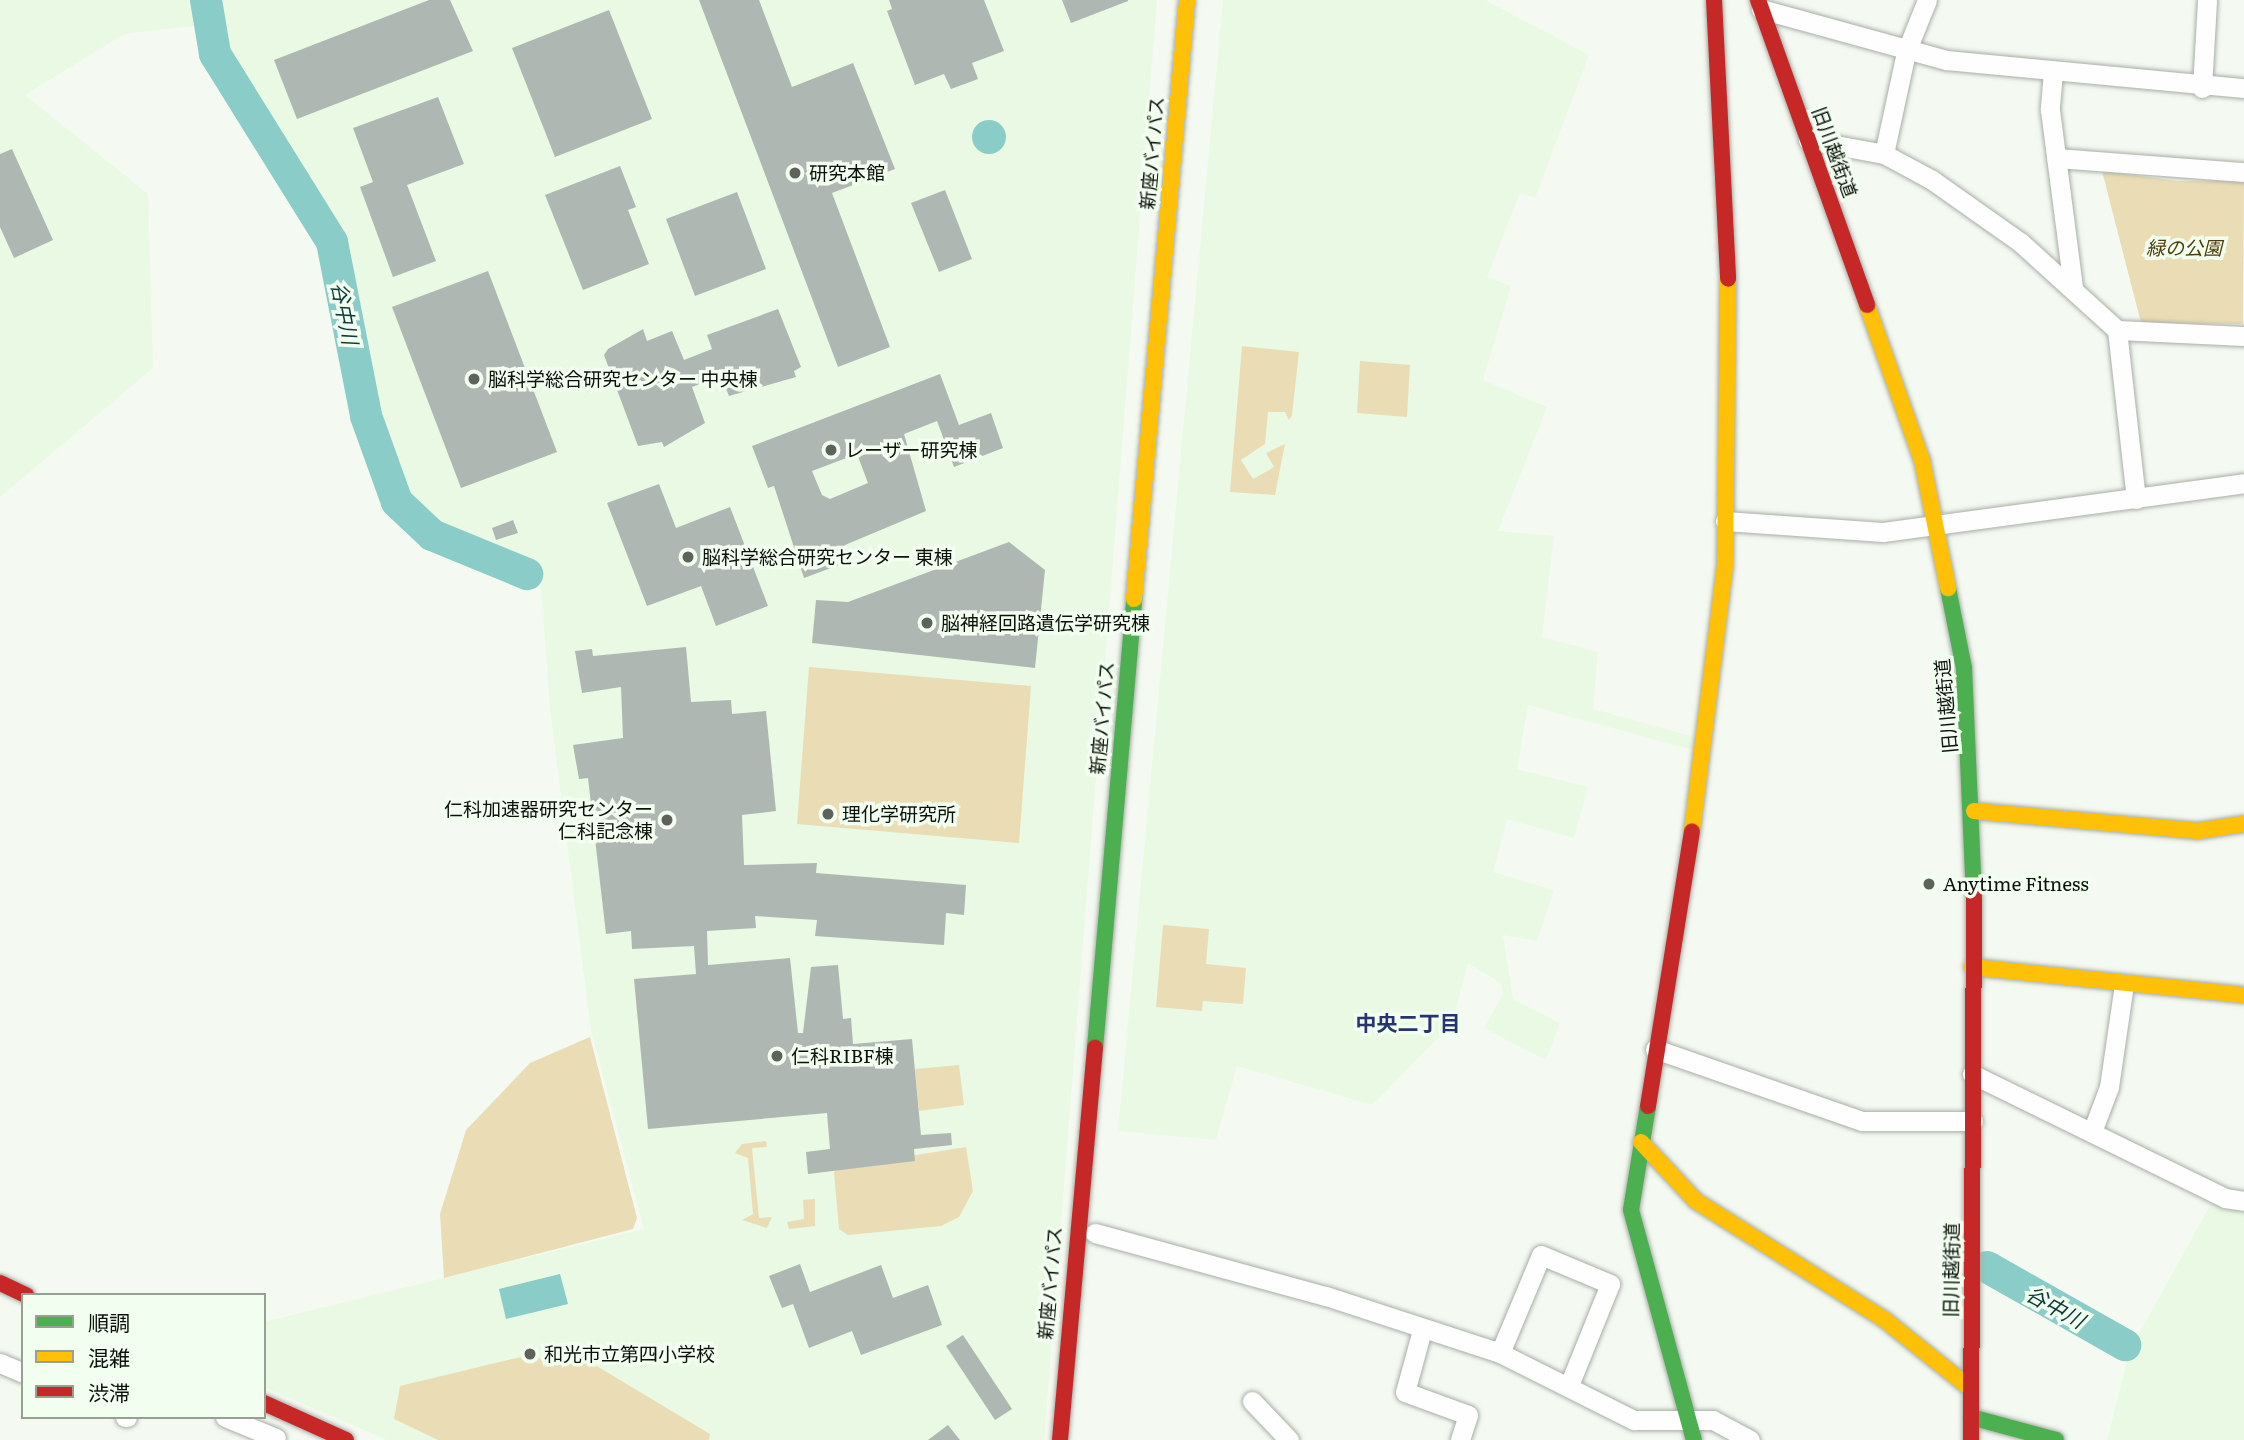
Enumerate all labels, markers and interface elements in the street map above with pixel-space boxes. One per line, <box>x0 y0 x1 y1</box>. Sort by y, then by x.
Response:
street label: 新座バイパス <box>1136 95 1168 211</box>
street label: 旧川越街道 <box>1808 103 1862 201</box>
place label: 研究本館 <box>809 162 885 184</box>
marker: 研究本館 <box>787 165 803 181</box>
park label: 緑の公園 <box>2146 237 2222 259</box>
water label: 谷中川 <box>328 280 364 346</box>
place label: 脳科学総合研究センター 中央棟 <box>488 368 758 390</box>
marker: 脳科学総合研究センター 中央棟 <box>466 371 482 387</box>
place label: レーザー研究棟 <box>845 439 978 461</box>
marker: レーザー研究棟 <box>823 442 839 458</box>
place label: 脳科学総合研究センター 東棟 <box>702 546 953 568</box>
marker: 脳科学総合研究センター 東棟 <box>680 549 696 565</box>
place label: 脳神経回路遺伝学研究棟 <box>941 612 1150 634</box>
marker: 脳神経回路遺伝学研究棟 <box>919 615 935 631</box>
street label: 旧川越街道 <box>1931 658 1961 754</box>
street label: 新座バイパス <box>1086 660 1118 776</box>
place label: 仁科加速器研究センター 仁科記念棟 <box>444 798 653 842</box>
place label: 理化学研究所 <box>842 803 956 825</box>
marker: 理化学研究所 <box>820 806 836 822</box>
marker: 仁科加速器研究センター 仁科記念棟 <box>659 812 675 828</box>
place label: Anytime Fitness <box>1943 873 2089 895</box>
marker: Anytime Fitness <box>1921 876 1937 892</box>
district label: 中央二丁目 <box>1356 1009 1460 1035</box>
place label: 仁科RIBF棟 <box>791 1045 894 1067</box>
marker: 仁科RIBF棟 <box>769 1048 785 1064</box>
street label: 旧川越街道 <box>1939 1222 1963 1318</box>
street label: 新座バイパス <box>1034 1225 1066 1341</box>
water label: 谷中川 <box>2022 1280 2090 1332</box>
legend <box>21 1293 266 1419</box>
text: 順調 <box>88 1306 130 1337</box>
text: 混雑 <box>88 1341 130 1372</box>
place label: 和光市立第四小学校 <box>544 1343 715 1365</box>
marker: 和光市立第四小学校 <box>522 1346 538 1362</box>
text: 渋滞 <box>88 1376 130 1407</box>

